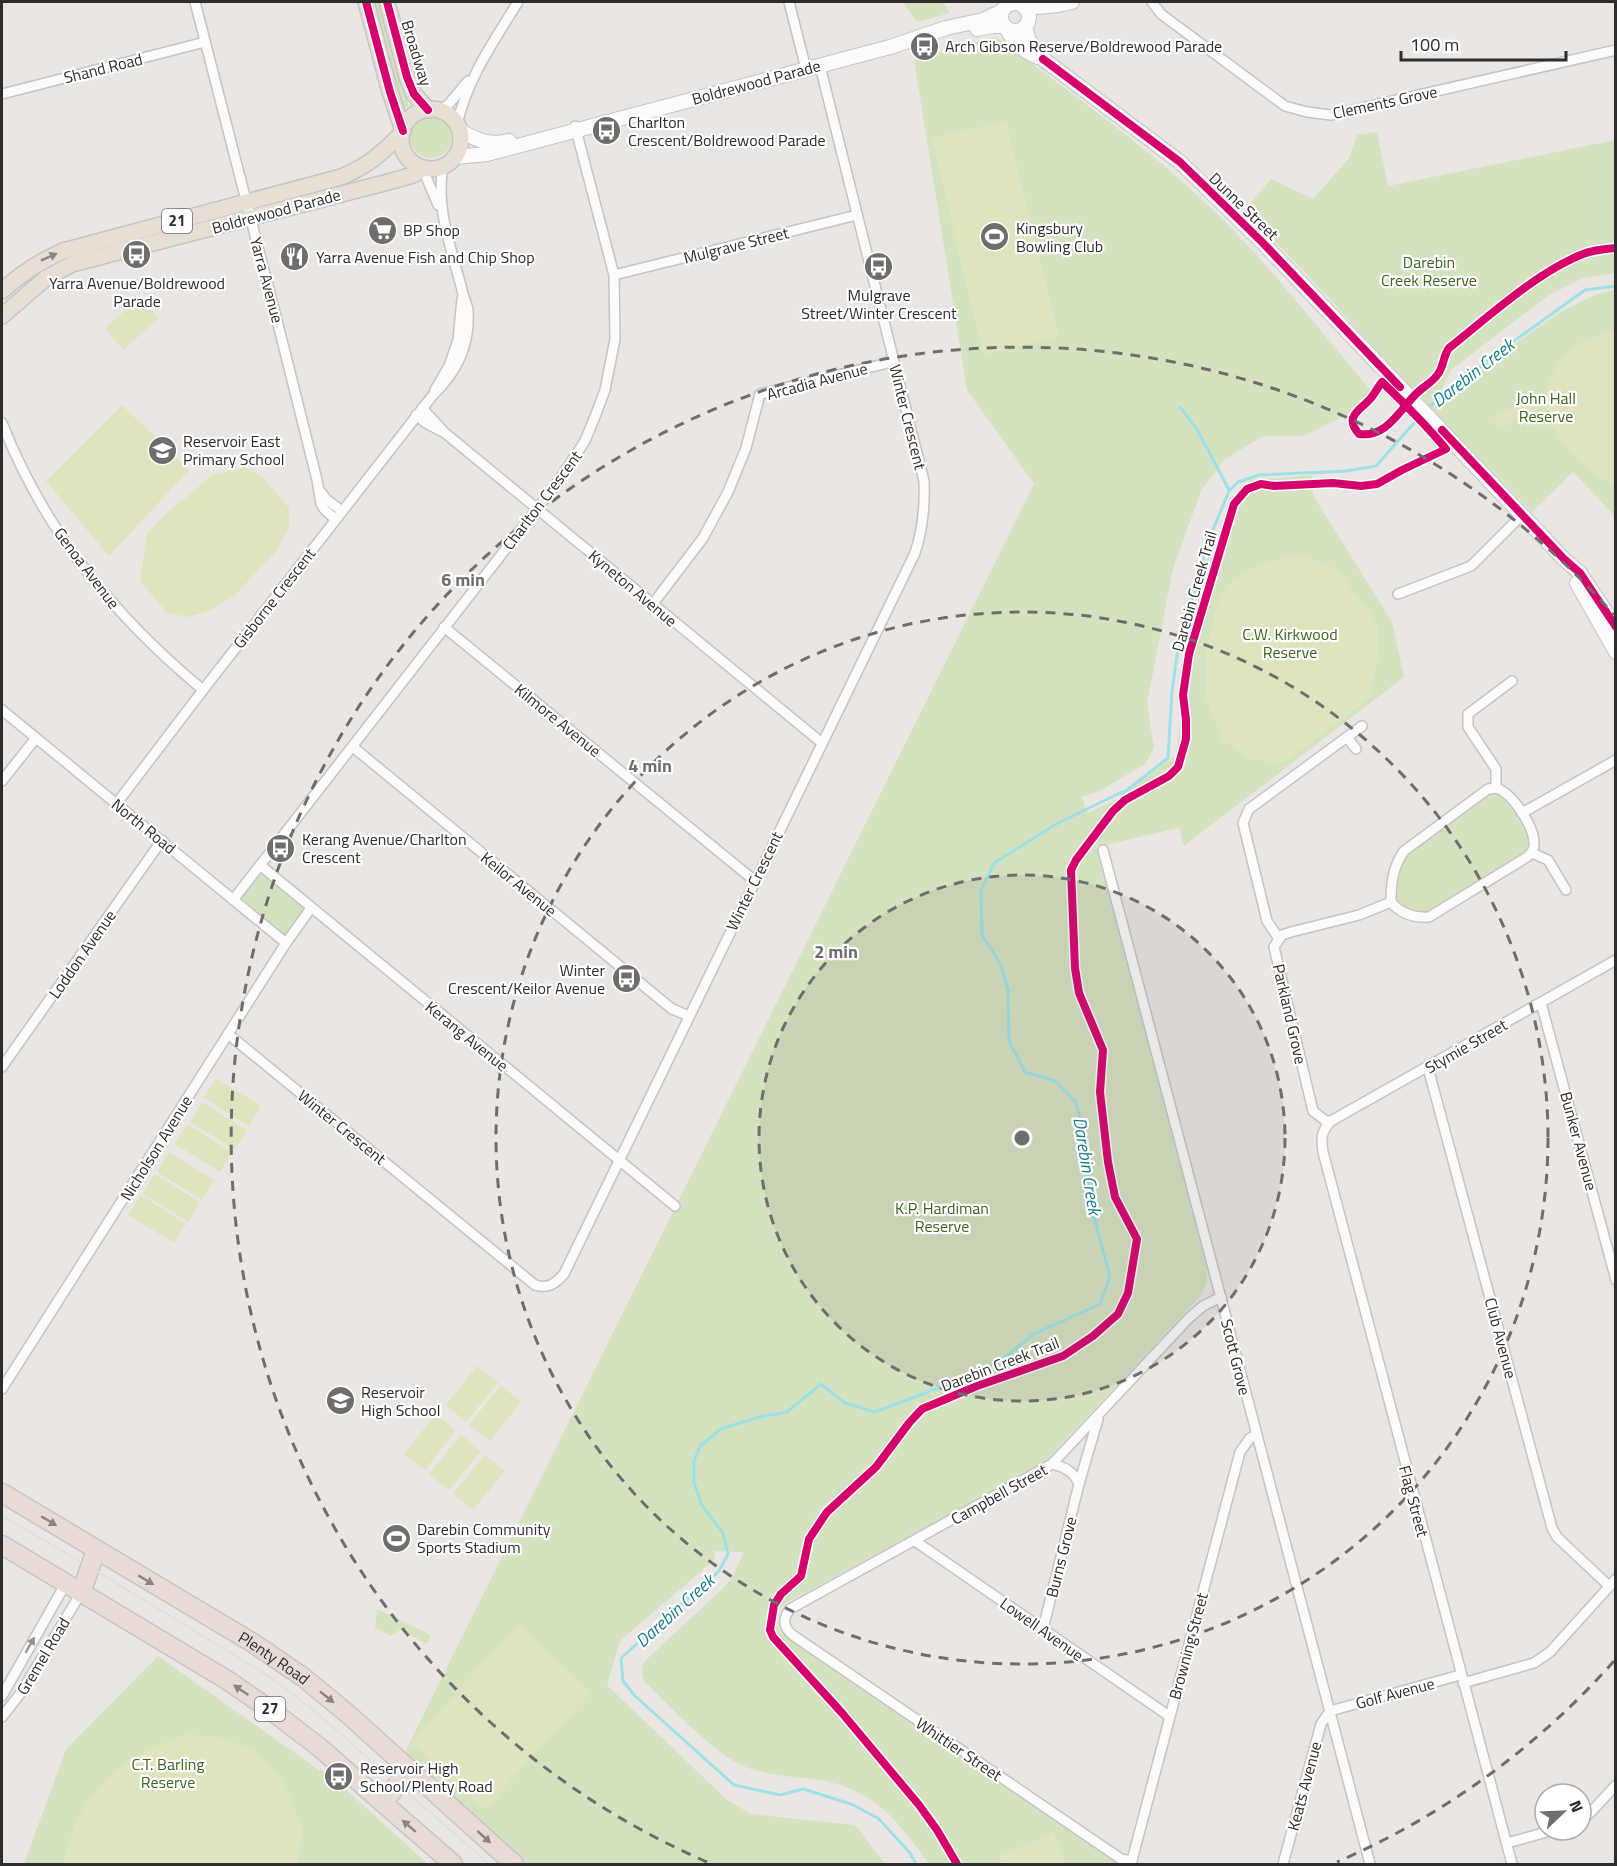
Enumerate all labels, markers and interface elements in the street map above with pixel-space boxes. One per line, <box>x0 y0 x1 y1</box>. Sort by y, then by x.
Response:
street label: Broadway <box>396 17 438 89</box>
scale bar <box>1401 24 1566 62</box>
bus stop icon: Arch Gibson Reserve/Boldrewood Parade <box>908 30 940 62</box>
text: 100 m <box>1410 31 1459 58</box>
place label: Arch Gibson Reserve/Boldrewood Parade <box>945 34 1222 58</box>
street label: Shand Road <box>61 47 145 89</box>
street label: Boldrewood Parade <box>689 53 823 111</box>
street label: Clements Grove <box>1331 79 1439 125</box>
place label: Charlton Crescent/Boldrewood Parade <box>628 110 826 152</box>
bus stop icon: Charlton Crescent/Boldrewood Parade <box>591 115 623 147</box>
street label: Dunne Street <box>1204 167 1285 246</box>
street label: Boldrewood Parade <box>209 182 343 240</box>
road number: 21 <box>162 209 192 233</box>
supermarket icon: BP Shop <box>366 214 398 246</box>
place label: Kingsbury Bowling Club <box>1016 216 1103 258</box>
place label: BP Shop <box>403 218 460 242</box>
street label: Mulgrave Street <box>681 220 792 270</box>
sports icon: Kingsbury Bowling Club <box>979 221 1011 253</box>
street label: Yarra Avenue <box>244 234 290 326</box>
bus stop icon: Yarra Avenue/Boldrewood Parade <box>121 239 153 271</box>
restaurant icon: Yarra Avenue Fish and Chip Shop <box>279 241 311 273</box>
place label: Yarra Avenue Fish and Chip Shop <box>316 245 535 269</box>
park label: Darebin Creek Reserve <box>1381 250 1477 292</box>
bus stop icon: Mulgrave Street/Winter Crescent <box>863 251 895 283</box>
one-way arrow <box>41 253 58 262</box>
place label: Yarra Avenue/Boldrewood Parade <box>49 271 225 313</box>
place label: Mulgrave Street/Winter Crescent <box>801 283 957 325</box>
water label: Darebin Creek <box>1426 330 1521 414</box>
street label: Arcadia Avenue <box>764 356 870 406</box>
street label: Winter Crescent <box>883 362 933 472</box>
park label: John Hall Reserve <box>1516 386 1576 428</box>
place label: Reservoir East Primary School <box>183 429 285 471</box>
school or university icon: Reservoir East Primary School <box>146 434 178 466</box>
street label: Charlton Crescent <box>496 445 588 555</box>
street label: Genoa Avenue <box>48 522 126 614</box>
street label: Darebin Creek Trail <box>1165 528 1223 654</box>
street label: Gisborne Crescent <box>227 542 321 653</box>
street label: Kyneton Avenue <box>583 544 683 632</box>
text: 6 min <box>441 566 485 593</box>
park label: C.W. Kirkwood Reserve <box>1242 622 1338 664</box>
street label: Kilmore Avenue <box>510 678 606 762</box>
text: 4 min <box>628 752 672 779</box>
street label: North Road <box>106 792 182 860</box>
place label: Kerang Avenue/Charlton Crescent <box>302 827 467 869</box>
street label: Winter Crescent <box>720 827 789 935</box>
bus stop icon: Kerang Avenue/Charlton Crescent <box>265 832 297 864</box>
street label: Keilor Avenue <box>476 846 562 922</box>
street label: Loddon Avenue <box>42 905 122 1003</box>
text: 2 min <box>814 938 858 965</box>
place label: Winter Crescent/Keilor Avenue <box>448 958 605 1000</box>
street label: Parkland Grove <box>1267 962 1313 1066</box>
bus stop icon: Winter Crescent/Keilor Avenue <box>610 963 642 995</box>
street label: Kerang Avenue <box>420 995 514 1077</box>
street label: Stymie Street <box>1420 1013 1512 1079</box>
street label: Winter Crescent <box>293 1084 392 1170</box>
street label: Bunker Avenue <box>1554 1089 1604 1193</box>
street label: Nicholson Avenue <box>114 1091 198 1205</box>
water label: Darebin Creek <box>1066 1115 1109 1219</box>
centre of rings <box>1012 1128 1032 1148</box>
park label: K.P. Hardiman Reserve <box>895 1196 989 1238</box>
street label: Club Avenue <box>1479 1295 1523 1381</box>
street label: Scott Grove <box>1215 1316 1257 1398</box>
street label: Darebin Creek Trail <box>937 1330 1063 1398</box>
place label: Reservoir High School <box>361 1380 440 1422</box>
school or university icon: Reservoir High School <box>324 1385 356 1417</box>
street label: Campbell Street <box>946 1457 1052 1530</box>
street label: Flag Street <box>1393 1463 1435 1540</box>
street label: Burns Grove <box>1039 1514 1083 1600</box>
one-way arrow <box>41 1516 57 1527</box>
place label: Darebin Community Sports Stadium <box>417 1517 551 1559</box>
sports icon: Darebin Community Sports Stadium <box>380 1522 412 1554</box>
water label: Darebin Creek <box>629 1566 722 1654</box>
one-way arrow <box>138 1575 155 1585</box>
street label: Browning Street <box>1162 1590 1214 1702</box>
street label: Lowell Avenue <box>995 1591 1089 1667</box>
street label: Gremel Road <box>10 1613 76 1699</box>
street label: Plenty Road <box>234 1625 315 1690</box>
one-way arrow <box>25 1636 35 1653</box>
street label: Golf Avenue <box>1353 1671 1437 1715</box>
one-way arrow <box>234 1684 250 1696</box>
one-way arrow <box>319 1690 334 1703</box>
road number: 27 <box>255 1697 285 1721</box>
street label: Whittier Street <box>911 1711 1007 1787</box>
street label: Keats Avenue <box>1281 1739 1327 1833</box>
park label: C.T. Barling Reserve <box>132 1752 204 1794</box>
place label: Reservoir High School/Plenty Road <box>360 1756 493 1798</box>
bus stop icon: Reservoir High School/Plenty Road <box>323 1761 355 1793</box>
north arrow <box>1533 1782 1593 1842</box>
text: N <box>1564 1796 1590 1816</box>
one-way arrow <box>402 1820 417 1833</box>
one-way arrow <box>476 1830 491 1843</box>

